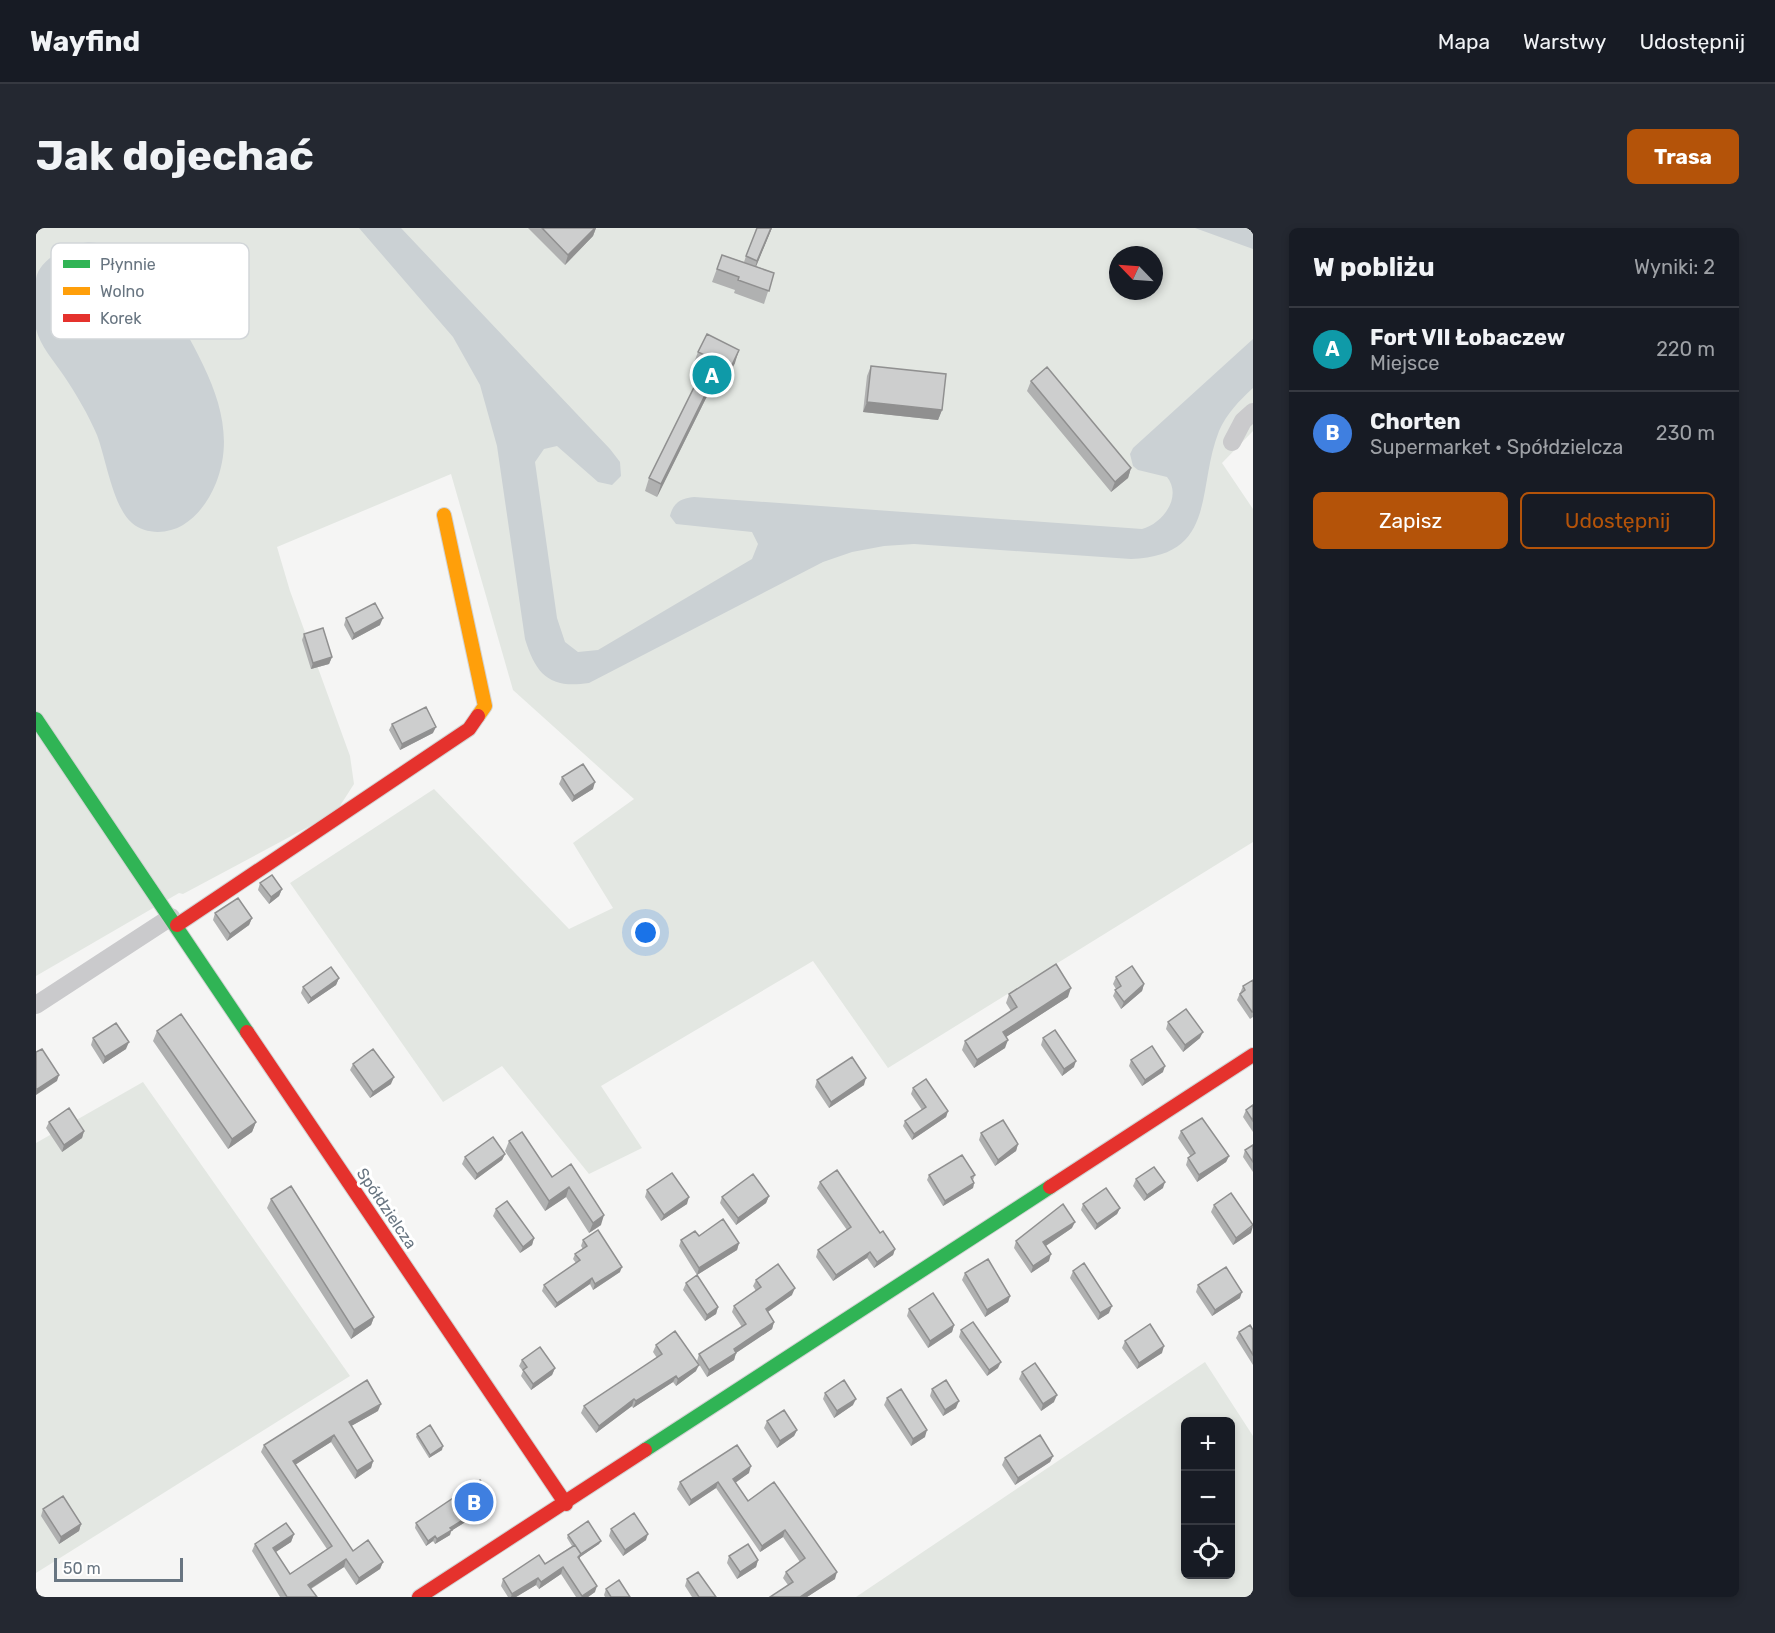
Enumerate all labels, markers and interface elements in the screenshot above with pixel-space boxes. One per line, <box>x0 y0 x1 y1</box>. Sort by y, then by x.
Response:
text: Wayfind <box>30 25 140 58</box>
text: Mapa <box>1438 29 1490 54</box>
text: Warstwy <box>1523 29 1606 54</box>
text: Udostępnij <box>1639 29 1745 54</box>
button: Trasa <box>1627 129 1739 184</box>
text: Jak dojechać <box>36 131 314 181</box>
legend <box>51 243 249 339</box>
north arrow <box>1109 246 1163 300</box>
text: W pobliżu <box>1313 252 1435 283</box>
text: Płynnie <box>100 255 156 274</box>
text: Wyniki: 2 <box>1634 255 1715 279</box>
text: Wolno <box>100 282 144 301</box>
text: Korek <box>100 309 142 328</box>
text: Fort VII Łobaczew <box>1370 324 1565 351</box>
text: A <box>1325 337 1340 361</box>
text: 220 m <box>1656 337 1715 361</box>
text: Miejsce <box>1370 351 1439 375</box>
pin: A <box>692 352 732 398</box>
text: Chorten <box>1370 408 1461 435</box>
text: B <box>1325 421 1340 445</box>
text: 230 m <box>1656 421 1715 445</box>
text: Supermarket · Spółdzielcza <box>1370 435 1623 459</box>
button: Zapisz <box>1313 492 1508 549</box>
button: Udostępnij <box>1520 492 1715 549</box>
your location <box>631 918 660 947</box>
street label: Spółdzielcza <box>353 1164 421 1252</box>
map controls <box>1181 1417 1235 1579</box>
button: + <box>1181 1417 1235 1471</box>
button: − <box>1181 1471 1235 1525</box>
pin: B <box>454 1480 494 1524</box>
button: locate <box>1181 1525 1235 1579</box>
scale bar <box>54 1555 183 1582</box>
text: 50 m <box>63 1559 101 1578</box>

